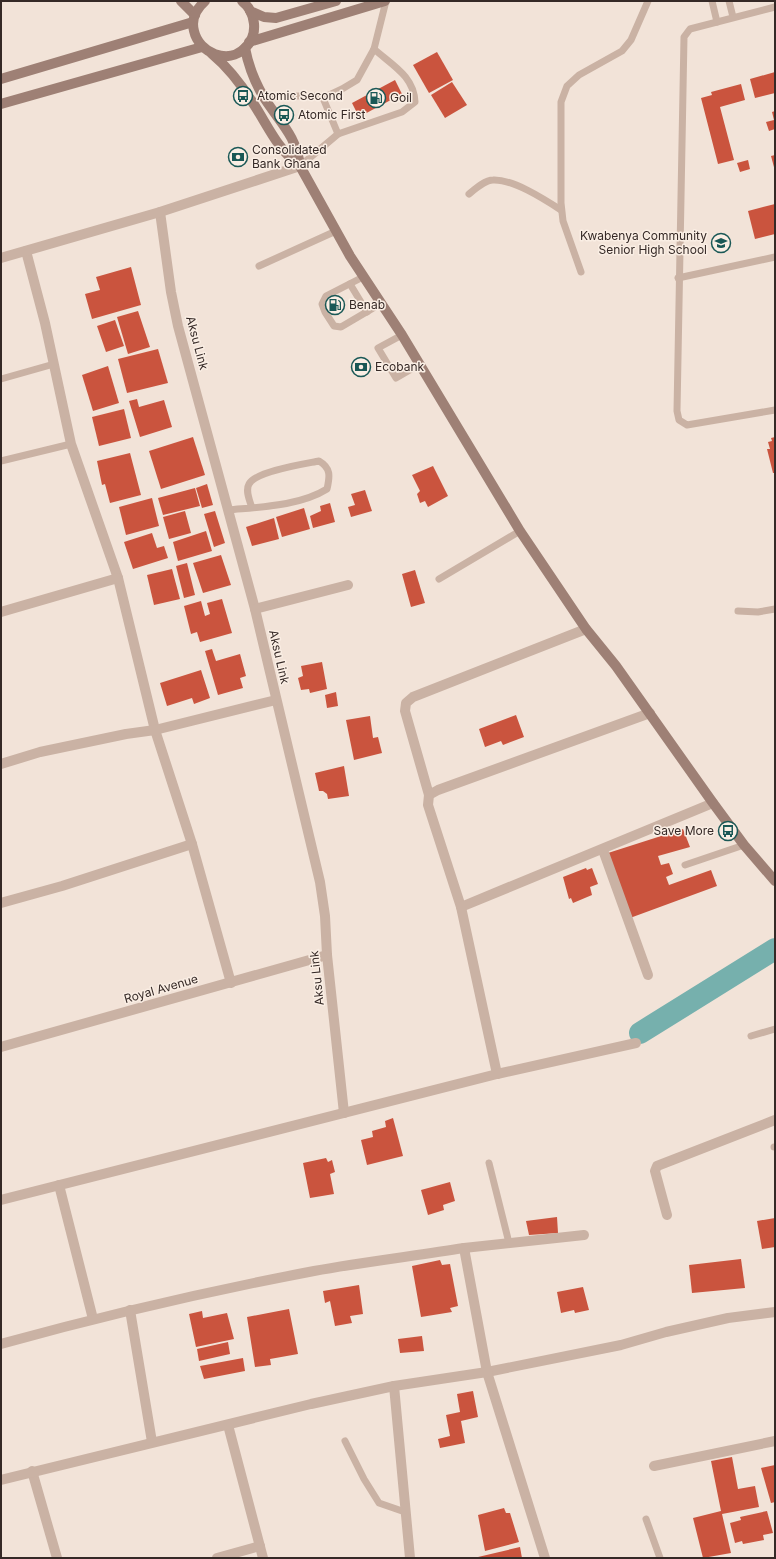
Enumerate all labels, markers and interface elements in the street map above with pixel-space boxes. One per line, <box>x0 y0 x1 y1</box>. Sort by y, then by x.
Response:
bus stop icon: Atomic Second <box>232 85 254 107</box>
fuel station icon: Goil <box>365 87 387 109</box>
place label: Atomic Second <box>257 88 343 103</box>
place label: Goil <box>390 90 412 105</box>
bus stop icon: Atomic First <box>273 104 295 126</box>
place label: Atomic First <box>298 107 366 122</box>
place label: Consolidated Bank Ghana <box>252 142 327 171</box>
bank icon: Consolidated Bank Ghana <box>227 146 249 168</box>
place label: Kwabenya Community Senior High School <box>580 228 707 257</box>
school or university icon: Kwabenya Community Senior High School <box>710 232 732 254</box>
fuel station icon: Benab <box>324 294 346 316</box>
place label: Benab <box>349 297 385 312</box>
street label: Aksu Link <box>183 314 212 372</box>
bank icon: Ecobank <box>350 356 372 378</box>
place label: Ecobank <box>375 359 425 374</box>
street label: Aksu Link <box>266 628 293 686</box>
bus stop icon: Save More <box>717 820 739 842</box>
place label: Save More <box>654 823 714 838</box>
street label: Aksu Link <box>306 949 327 1006</box>
street label: Royal Avenue <box>122 971 200 1006</box>

